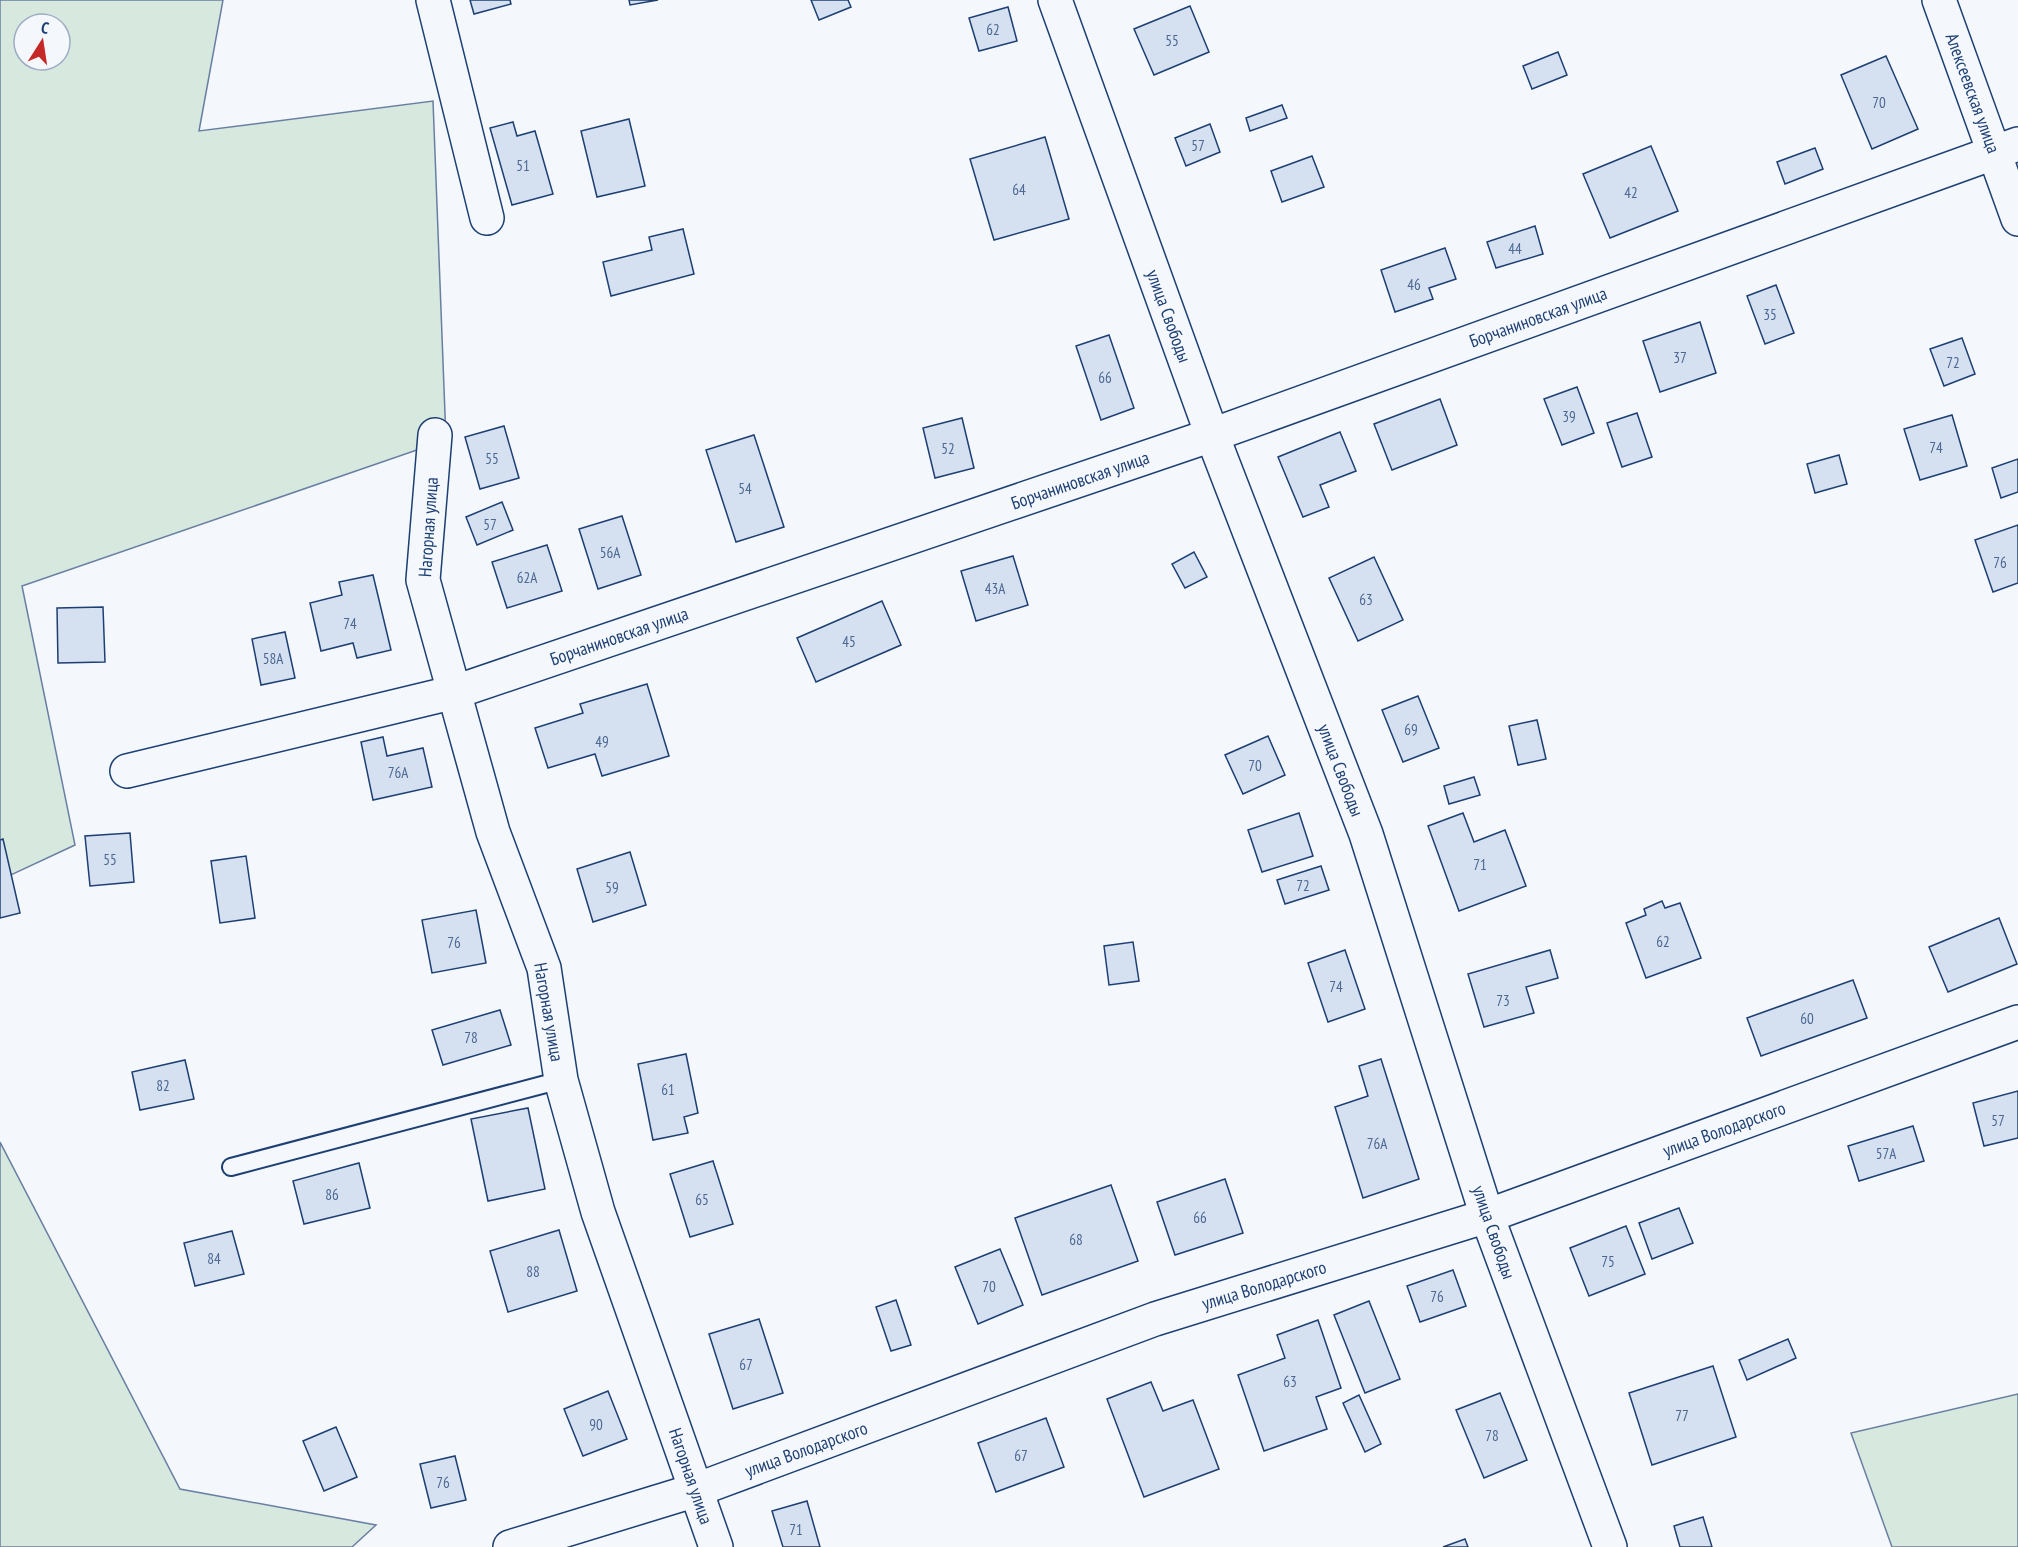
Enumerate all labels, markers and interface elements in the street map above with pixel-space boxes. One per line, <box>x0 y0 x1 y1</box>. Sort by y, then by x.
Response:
north arrow <box>12 12 72 72</box>
text: С <box>39 17 51 38</box>
house number: 62 <box>986 20 1000 39</box>
street label: Алексеевская улица <box>1941 30 2005 156</box>
house number: 55 <box>1165 31 1179 50</box>
house number: 70 <box>1872 93 1886 112</box>
house number: 57 <box>1191 136 1205 155</box>
house number: 51 <box>516 156 530 175</box>
house number: 64 <box>1012 180 1026 199</box>
house number: 42 <box>1624 183 1638 202</box>
house number: 44 <box>1508 239 1522 258</box>
street label: улица Свободы <box>1142 266 1196 366</box>
house number: 46 <box>1407 275 1421 294</box>
street label: Борчаниновская улица <box>1466 281 1610 353</box>
house number: 35 <box>1763 305 1777 324</box>
house number: 37 <box>1673 348 1687 367</box>
house number: 72 <box>1946 353 1960 372</box>
house number: 66 <box>1098 368 1112 387</box>
house number: 39 <box>1562 407 1576 426</box>
house number: 74 <box>1929 438 1943 457</box>
house number: 52 <box>941 439 955 458</box>
street label: Борчаниновская улица <box>1008 446 1152 514</box>
house number: 55 <box>485 449 499 468</box>
street label: Нагорная улица <box>413 476 443 578</box>
house number: 54 <box>738 479 752 498</box>
house number: 57 <box>483 515 497 534</box>
house number: 56А <box>600 543 621 562</box>
house number: 76 <box>1993 553 2007 572</box>
house number: 62А <box>517 568 538 587</box>
house number: 43А <box>985 579 1006 598</box>
house number: 63 <box>1359 590 1373 609</box>
street label: Борчаниновская улица <box>547 602 691 670</box>
house number: 74 <box>343 614 357 633</box>
house number: 45 <box>842 632 856 651</box>
house number: 58А <box>263 649 284 668</box>
house number: 69 <box>1404 720 1418 739</box>
street label: улица Свободы <box>1313 721 1369 819</box>
house number: 49 <box>595 732 609 751</box>
house number: 70 <box>1248 756 1262 775</box>
house number: 76А <box>388 763 409 782</box>
house number: 55 <box>103 850 117 869</box>
house number: 71 <box>1473 855 1487 874</box>
house number: 72 <box>1296 876 1310 895</box>
house number: 59 <box>605 878 619 897</box>
house number: 62 <box>1656 932 1670 951</box>
house number: 76 <box>447 933 461 952</box>
street label: Нагорная улица <box>529 961 569 1063</box>
house number: 74 <box>1329 977 1343 996</box>
house number: 73 <box>1496 991 1510 1010</box>
house number: 60 <box>1800 1009 1814 1028</box>
house number: 78 <box>464 1028 478 1047</box>
house number: 82 <box>156 1076 170 1095</box>
house number: 61 <box>661 1080 675 1099</box>
street label: улица Володарского <box>1659 1096 1789 1162</box>
house number: 57 <box>1991 1111 2005 1130</box>
house number: 76А <box>1367 1134 1388 1153</box>
house number: 57А <box>1876 1144 1897 1163</box>
street label: улица Свободы <box>1467 1182 1521 1282</box>
house number: 86 <box>325 1185 339 1204</box>
house number: 65 <box>695 1190 709 1209</box>
house number: 66 <box>1193 1208 1207 1227</box>
house number: 68 <box>1069 1230 1083 1249</box>
house number: 84 <box>207 1249 221 1268</box>
house number: 75 <box>1601 1252 1615 1271</box>
street label: улица Володарского <box>1199 1255 1329 1315</box>
house number: 88 <box>526 1262 540 1281</box>
house number: 70 <box>982 1277 996 1296</box>
house number: 76 <box>1430 1287 1444 1306</box>
house number: 67 <box>739 1355 753 1374</box>
house number: 63 <box>1283 1372 1297 1391</box>
house number: 77 <box>1675 1406 1689 1425</box>
house number: 90 <box>589 1415 603 1434</box>
street label: улица Володарского <box>741 1416 871 1482</box>
street label: Нагорная улица <box>664 1425 718 1527</box>
house number: 78 <box>1485 1426 1499 1445</box>
house number: 67 <box>1014 1446 1028 1465</box>
house number: 76 <box>436 1473 450 1492</box>
house number: 71 <box>789 1520 803 1539</box>

